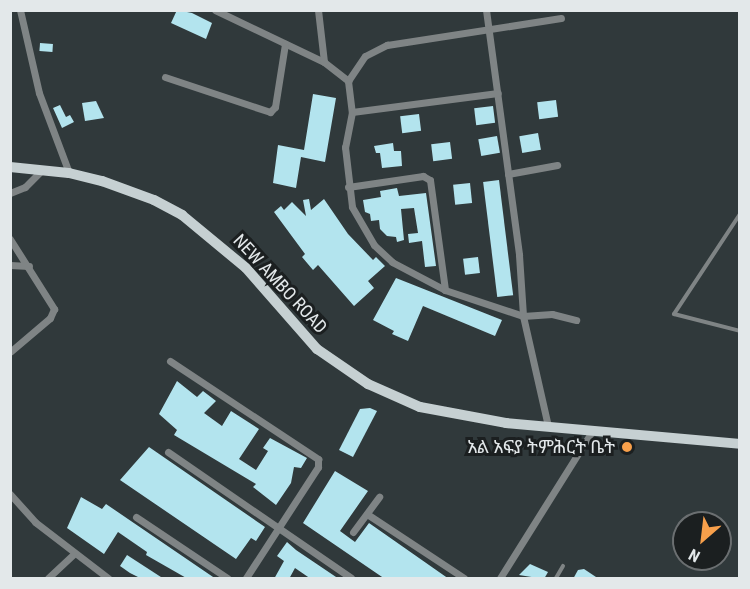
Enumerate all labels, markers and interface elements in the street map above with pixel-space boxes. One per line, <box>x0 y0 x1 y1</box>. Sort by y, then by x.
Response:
street label: NEW AMBO ROAD <box>229 230 331 338</box>
place label: አል አፍያ ትምሕርት ቤት <box>467 436 615 458</box>
marker: አል አፍያ ትምሕርት ቤት <box>620 440 634 454</box>
north arrow <box>672 511 732 571</box>
text: N <box>685 545 703 566</box>

